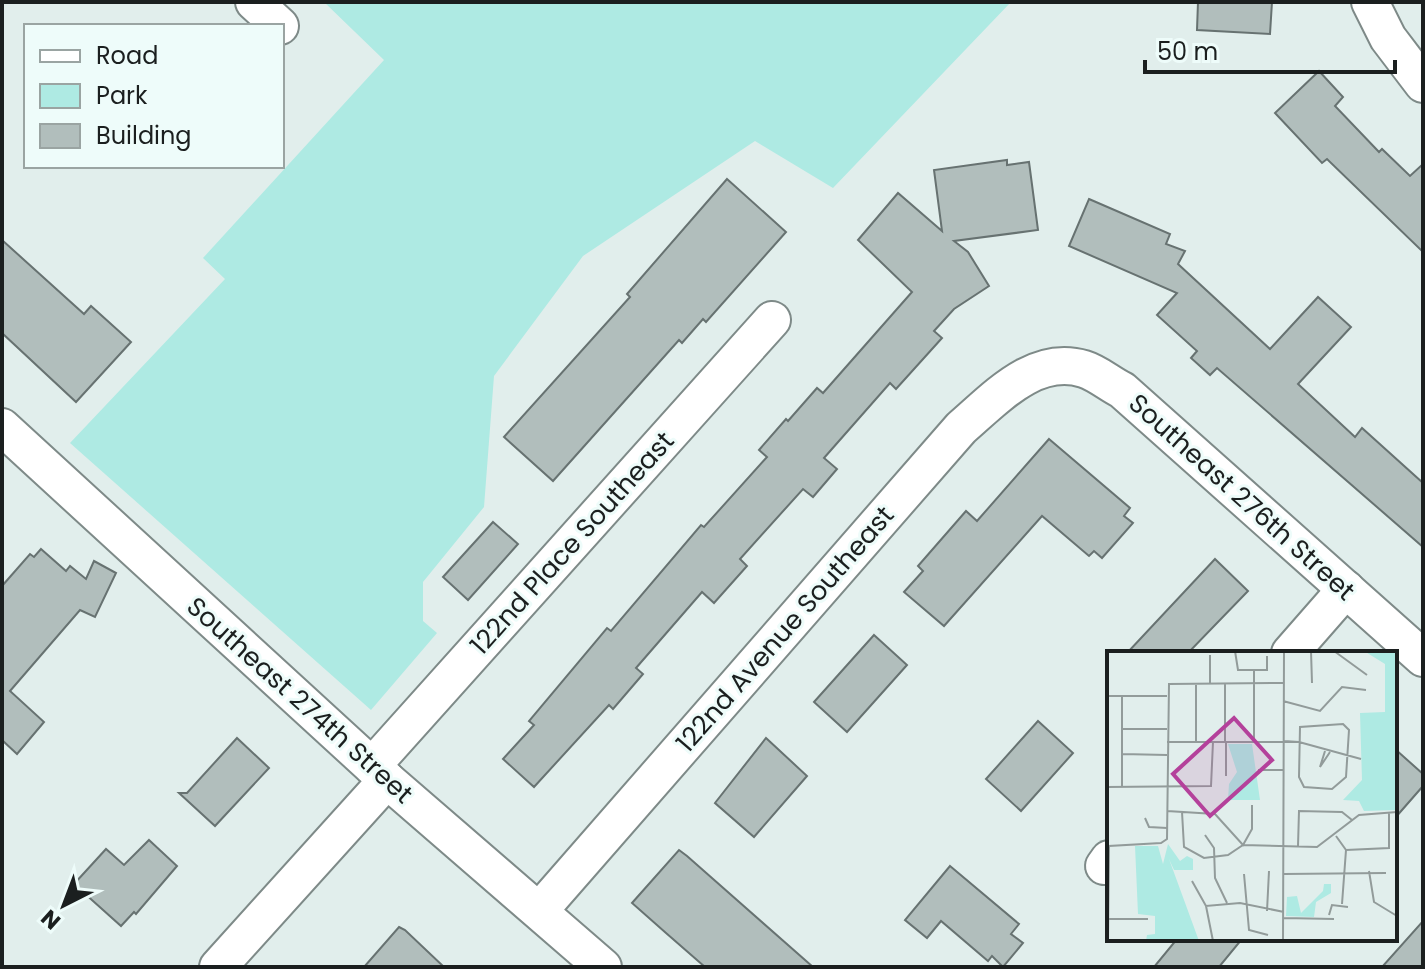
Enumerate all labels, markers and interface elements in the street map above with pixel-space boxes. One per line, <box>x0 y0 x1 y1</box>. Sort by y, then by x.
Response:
legend <box>24 24 284 168</box>
scale bar <box>1145 24 1395 74</box>
text: 50 m <box>1157 35 1218 68</box>
text: Road <box>96 39 158 72</box>
text: Park <box>96 79 148 112</box>
text: Building <box>96 119 192 152</box>
street label: Southeast 276th Street <box>1121 386 1363 608</box>
street label: 122nd Place Southeast <box>462 424 682 662</box>
street label: 122nd Avenue Southeast <box>668 498 902 760</box>
street label: Southeast 274th Street <box>179 589 421 811</box>
inset map <box>1107 651 1397 941</box>
north arrow <box>24 865 104 945</box>
text: N <box>34 902 67 937</box>

